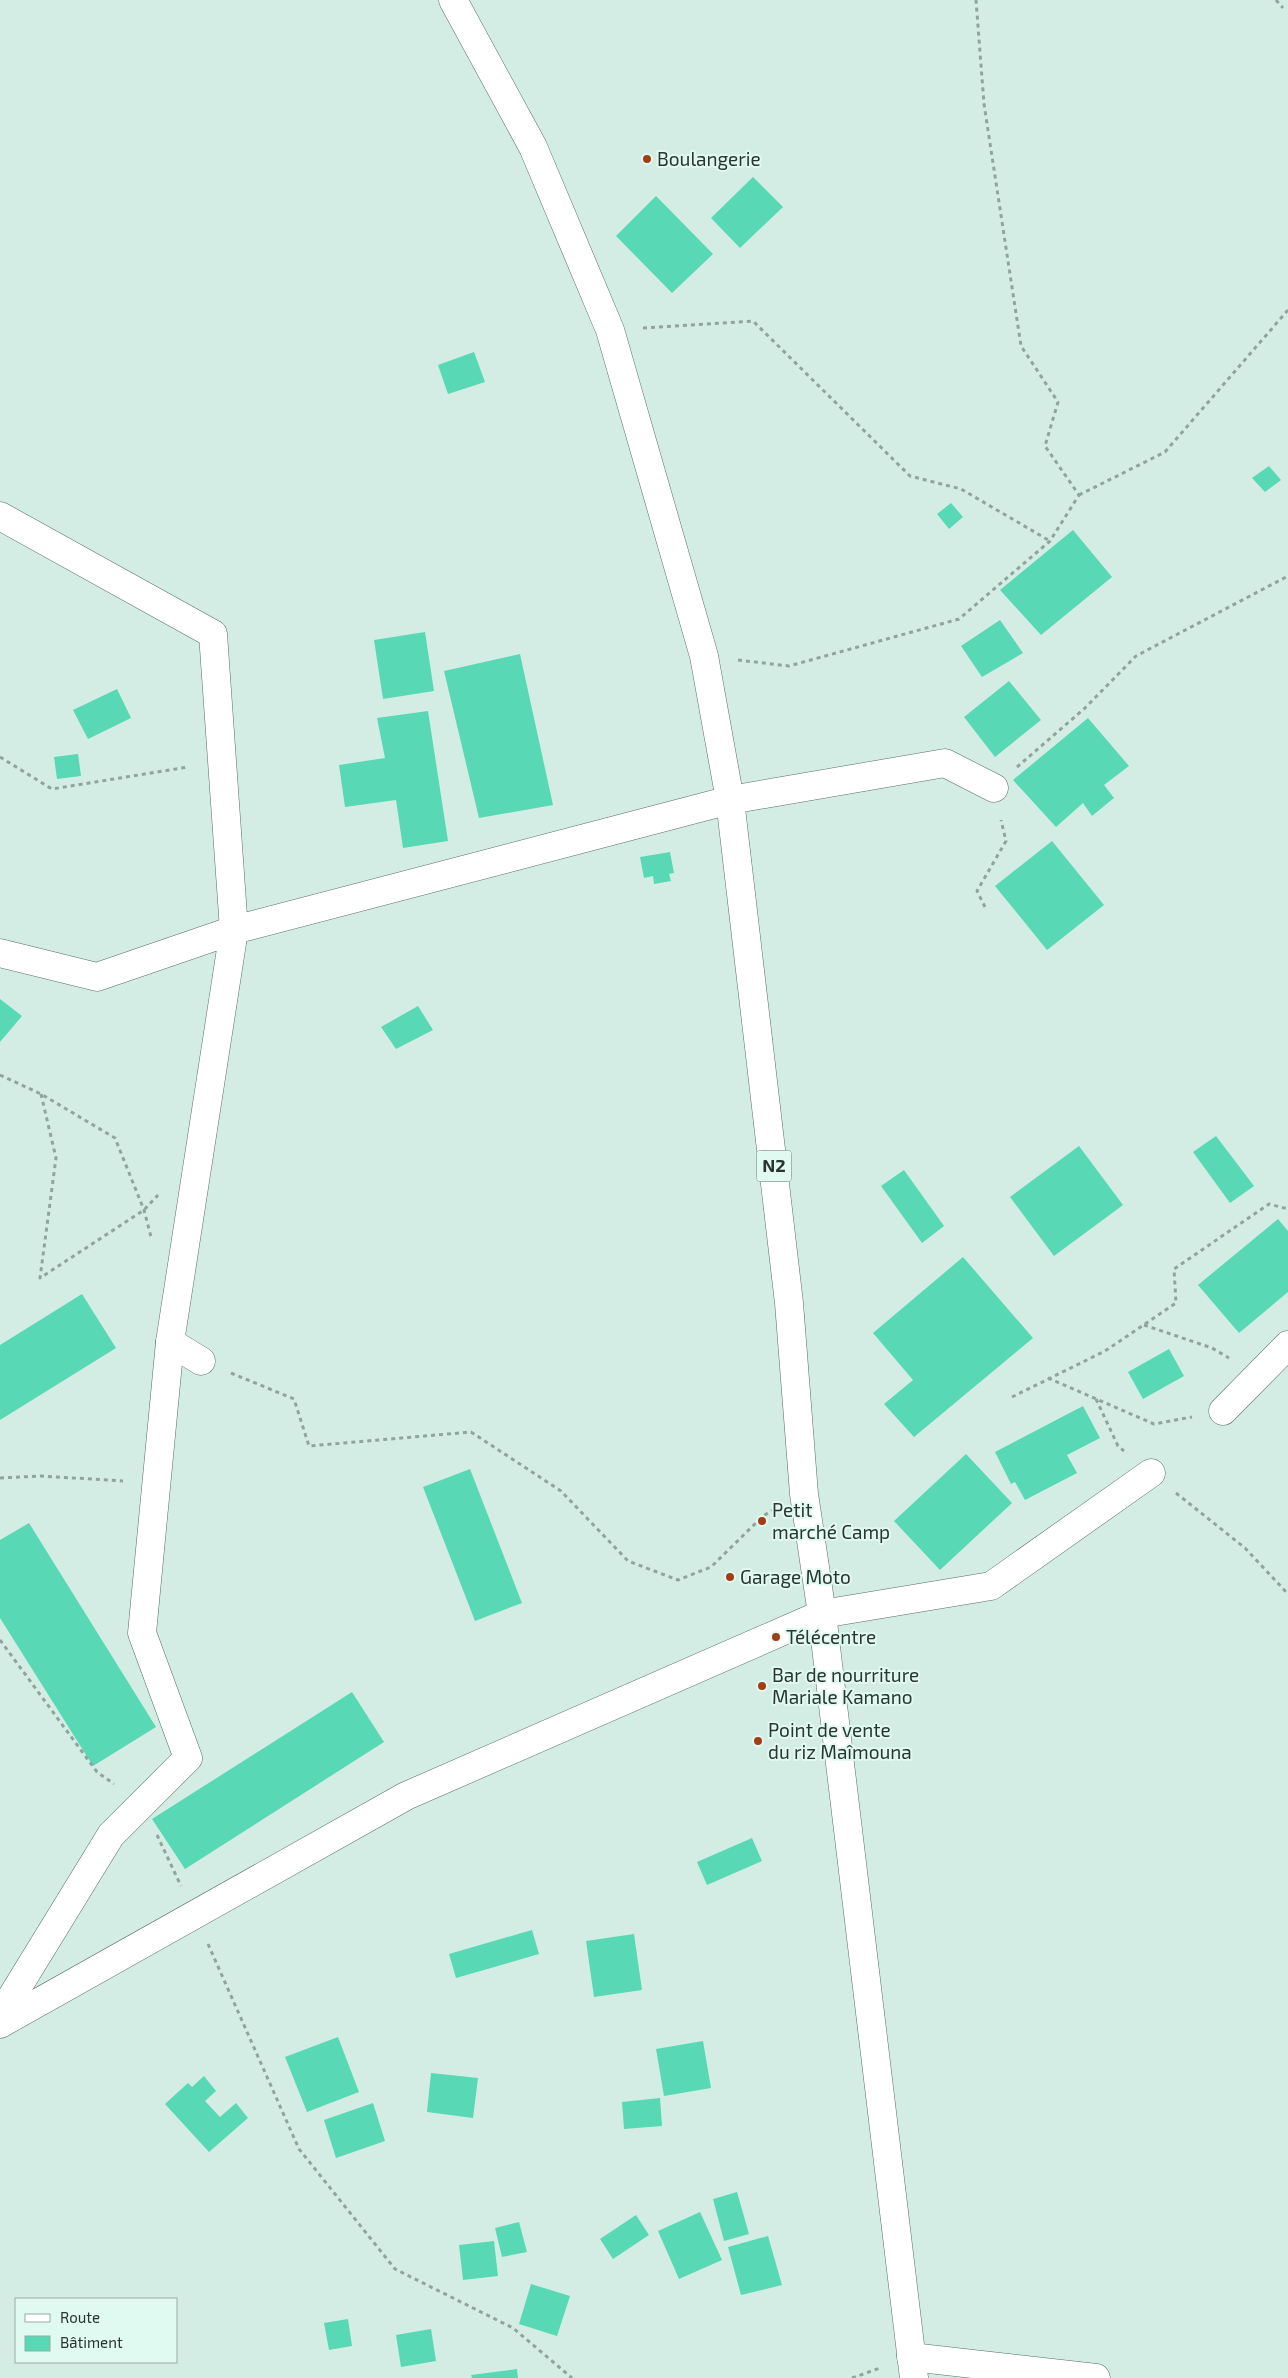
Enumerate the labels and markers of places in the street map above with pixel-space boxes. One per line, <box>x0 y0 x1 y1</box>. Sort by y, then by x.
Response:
place label: Boulangerie <box>657 147 761 170</box>
marker: Boulangerie <box>641 153 653 165</box>
place label: Petit marché Camp <box>772 1498 890 1543</box>
marker: Petit marché Camp <box>756 1515 768 1527</box>
place label: Garage Moto <box>740 1565 851 1588</box>
marker: Garage Moto <box>724 1571 736 1583</box>
place label: Télécentre <box>786 1625 876 1648</box>
marker: Télécentre <box>770 1631 782 1643</box>
place label: Bar de nourriture Mariale Kamano <box>772 1663 919 1708</box>
marker: Bar de nourriture Mariale Kamano <box>756 1680 768 1692</box>
place label: Point de vente du riz Maîmouna <box>768 1718 912 1763</box>
marker: Point de vente du riz Maîmouna <box>752 1735 764 1747</box>

